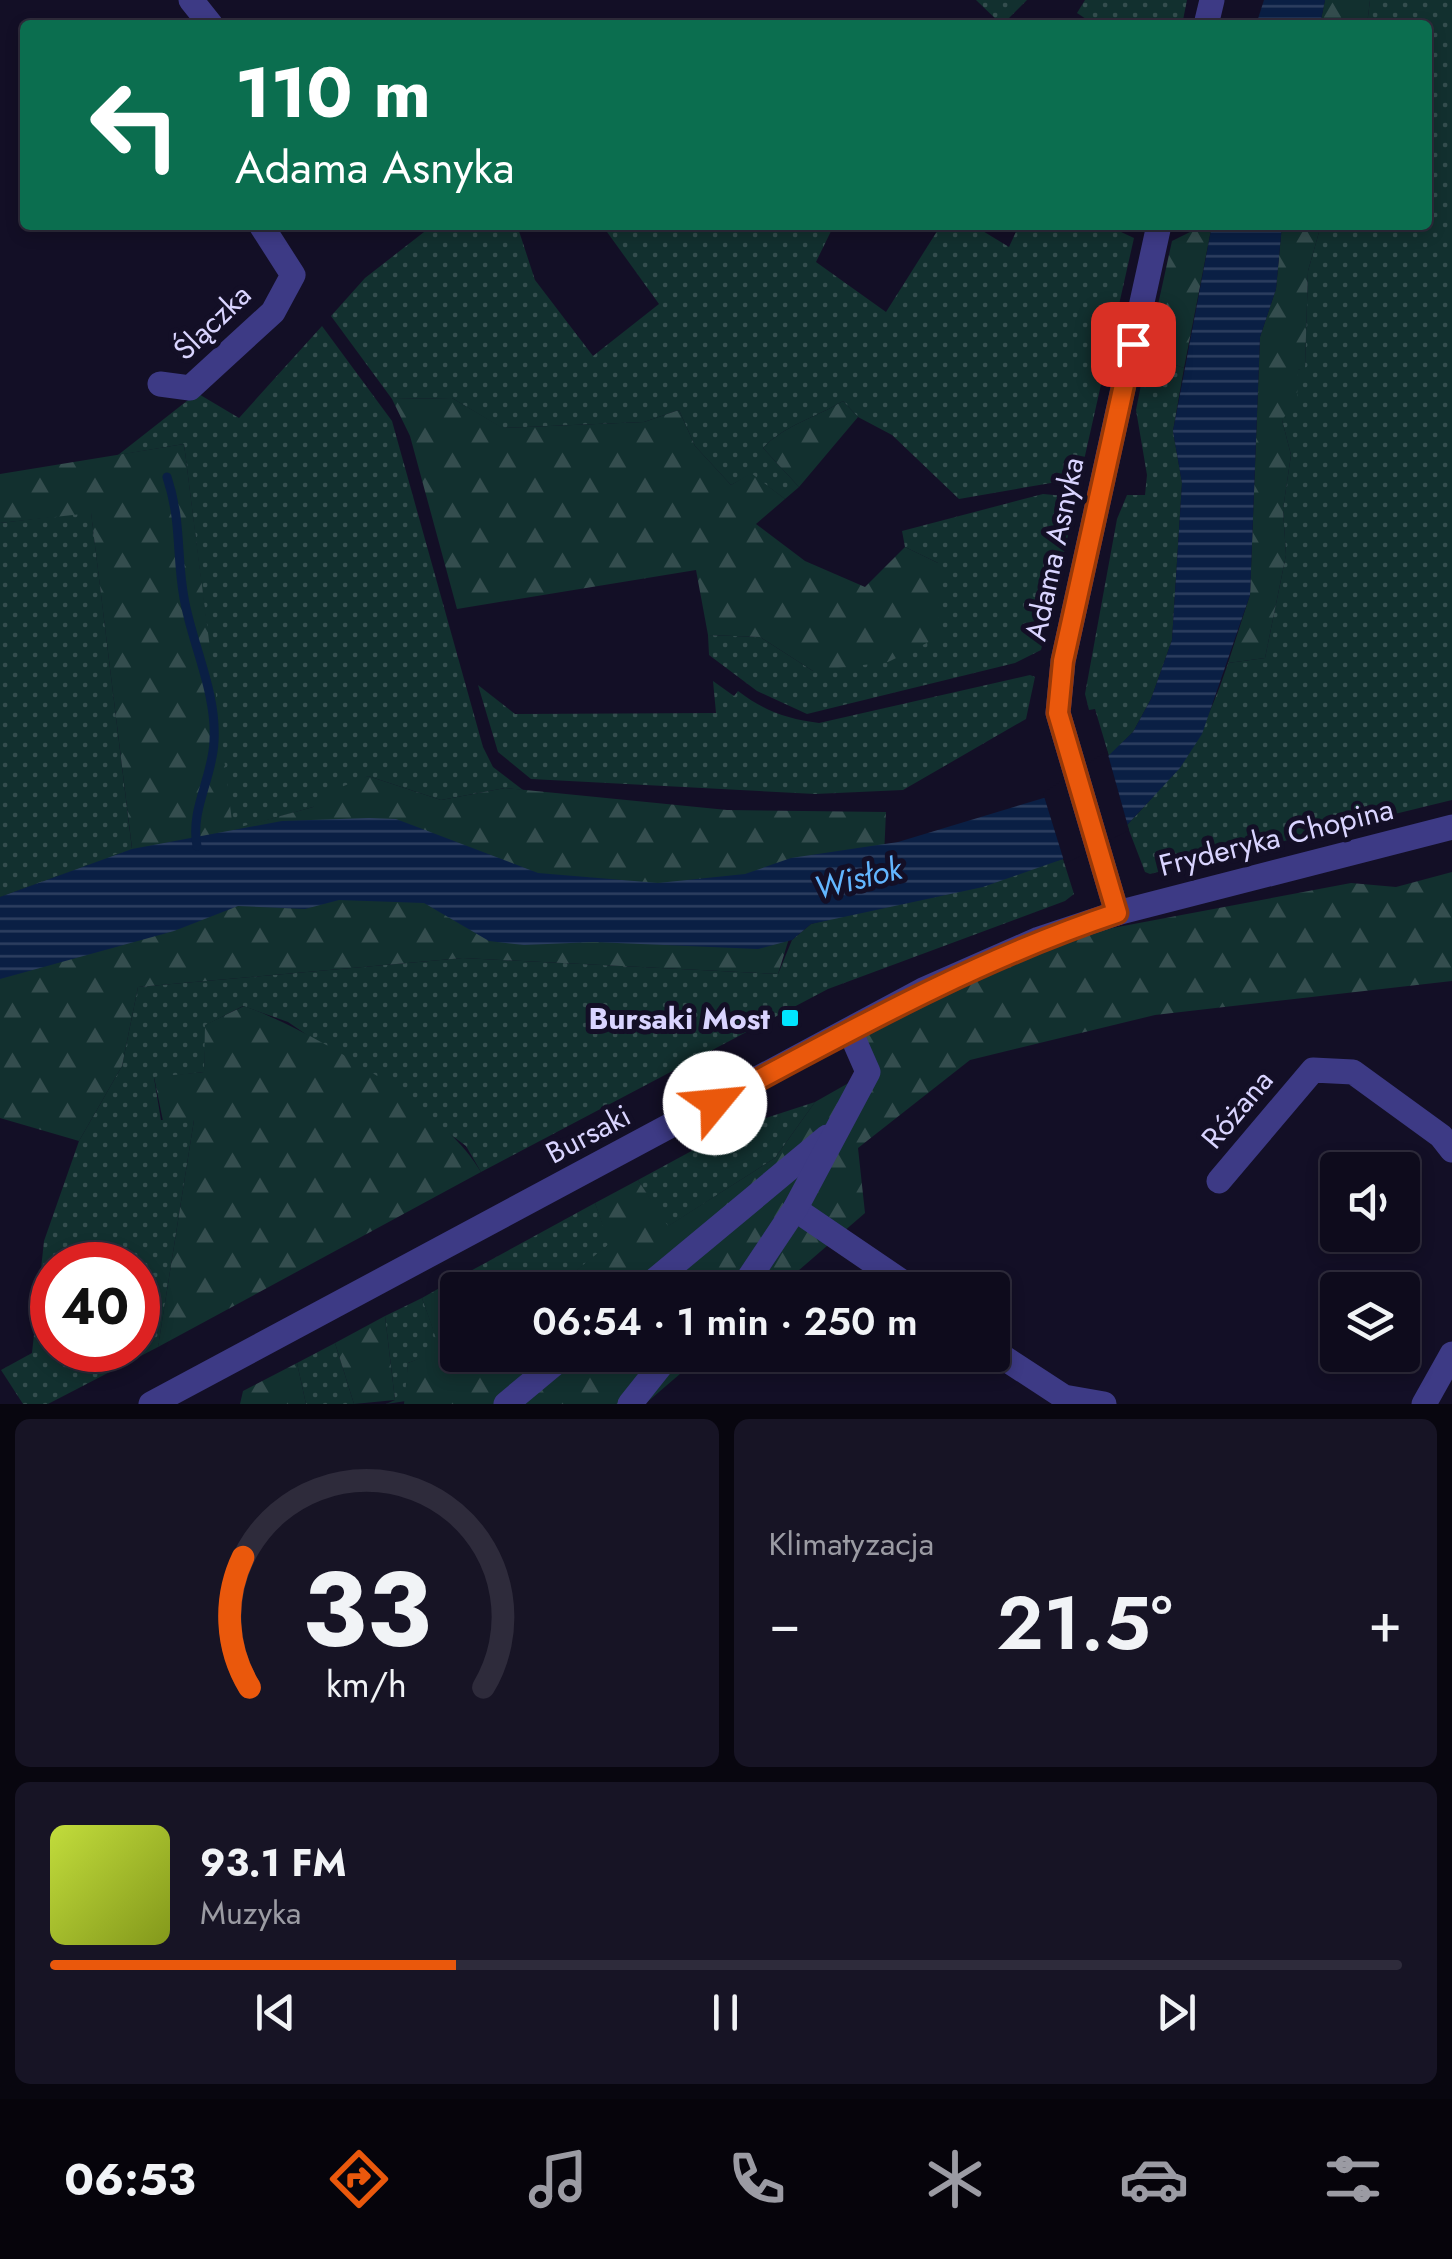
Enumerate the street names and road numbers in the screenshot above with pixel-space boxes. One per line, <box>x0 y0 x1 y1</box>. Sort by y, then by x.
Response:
street label: Ślączka <box>163 274 261 370</box>
street label: Adama Asnyka <box>1014 453 1094 645</box>
street label: Fryderyka Chopina <box>1154 787 1398 887</box>
street label: Różana <box>1191 1060 1283 1158</box>
street label: Bursaki <box>538 1094 638 1174</box>

